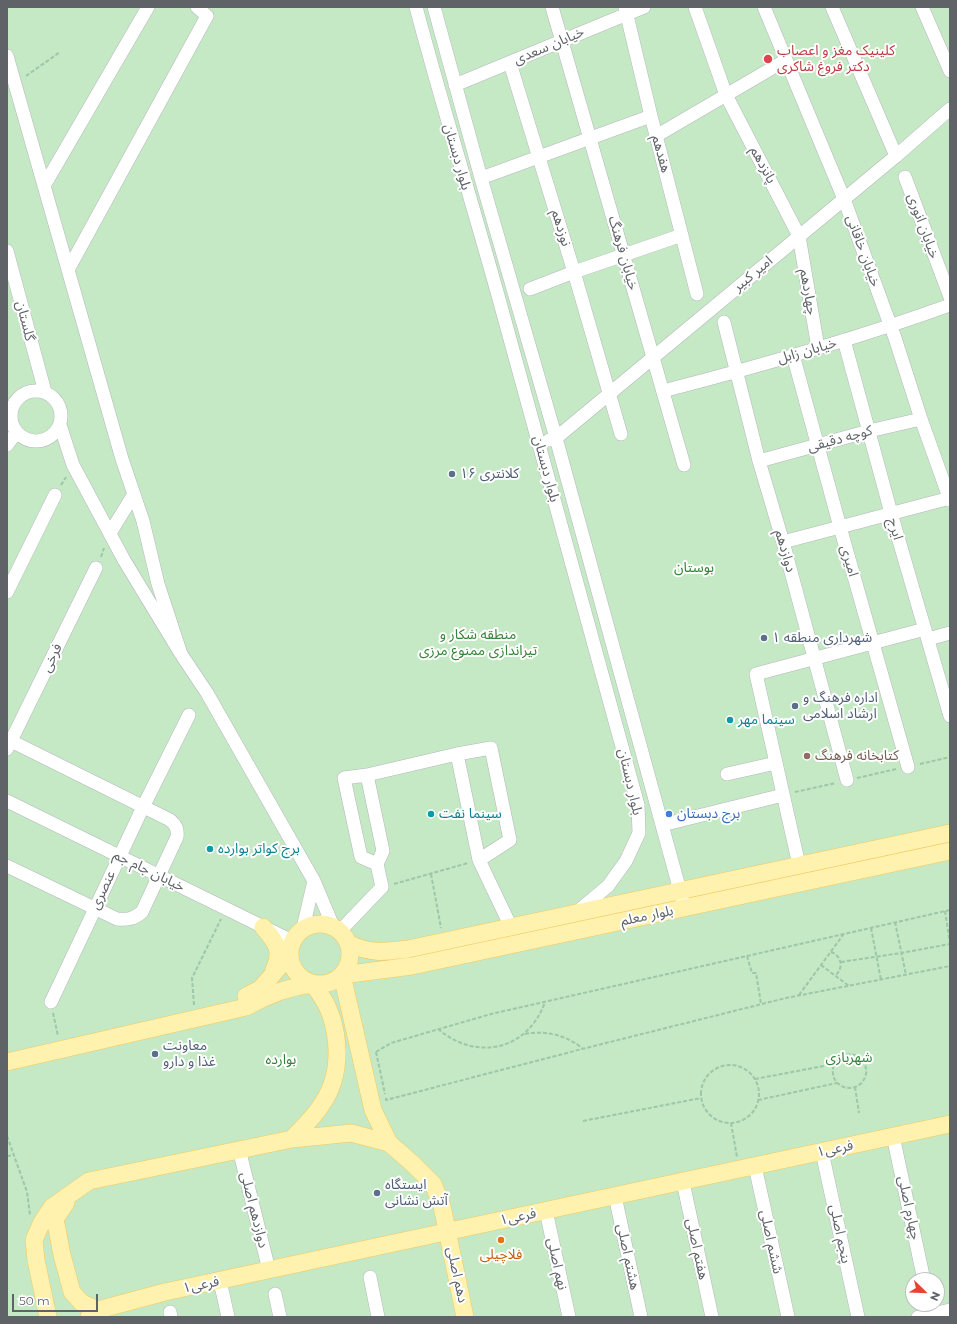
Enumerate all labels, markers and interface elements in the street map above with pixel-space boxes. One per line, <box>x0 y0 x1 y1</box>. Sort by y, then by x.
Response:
street label: خیابان سعدی <box>511 24 587 68</box>
place label: کلینیک مغز و اعصاب دکتر فروغ شاکری <box>777 43 895 76</box>
marker: کلینیک مغز و اعصاب دکتر فروغ شاکری <box>762 53 774 65</box>
street label: بلوار دبستان <box>440 122 474 192</box>
street label: هفدهم <box>648 133 674 175</box>
street label: پانزدهم <box>746 144 780 186</box>
street label: خیابان انوری <box>903 191 943 261</box>
street label: نوزدهم <box>547 208 575 248</box>
street label: خیابان خاقانی <box>842 213 884 289</box>
street label: خیابان فرهنگ <box>604 214 642 292</box>
street label: امیر کبیر <box>730 253 776 295</box>
street label: چهاردهم <box>796 268 820 316</box>
street label: گلستان <box>12 299 38 343</box>
street label: خیابان زابل <box>775 335 839 367</box>
street label: کوچه دقیقی <box>806 422 874 456</box>
street label: بلوار دبستان <box>529 434 563 504</box>
place label: کلانتری ۱۶ <box>460 466 519 482</box>
marker: کلانتری ۱۶ <box>447 469 457 479</box>
street label: ایرج <box>884 516 906 542</box>
street label: دوازدهم <box>771 528 799 574</box>
street label: امیری <box>837 543 861 579</box>
park label: بوستان <box>674 560 714 576</box>
park label: منطقه شکار و تیراندازی ممنوع مرزی <box>419 627 537 660</box>
place label: شهرداری منطقه ۱ <box>772 630 872 646</box>
marker: شهرداری منطقه ۱ <box>759 633 769 643</box>
street label: فرخی <box>38 641 66 675</box>
place label: اداره فرهنگ و ارشاد اسلامی <box>803 690 878 722</box>
marker: اداره فرهنگ و ارشاد اسلامی <box>790 701 800 711</box>
place label: سینما مهر <box>738 712 795 728</box>
marker: سینما مهر <box>725 715 735 725</box>
street label: بلوار دبستان <box>614 747 646 817</box>
place label: کتابخانه فرهنگ <box>815 748 899 764</box>
marker: کتابخانه فرهنگ <box>802 751 812 761</box>
place label: سینما نفت <box>439 806 502 822</box>
place label: برج دبستان <box>677 806 740 822</box>
marker: سینما نفت <box>426 809 436 819</box>
marker: برج دبستان <box>664 809 674 819</box>
place label: برج کواتر بوارده <box>218 841 300 857</box>
marker: برج کواتر بوارده <box>205 844 215 854</box>
street label: خیابان جام جم <box>110 846 188 896</box>
street label: عنصری <box>87 868 119 912</box>
street label: بلوار معلم <box>619 902 675 930</box>
place label: معاونت غذا و دارو <box>163 1038 216 1070</box>
marker: معاونت غذا و دارو <box>150 1049 160 1059</box>
park label: شهربازی <box>826 1050 872 1066</box>
park label: بوارده <box>266 1052 296 1068</box>
street label: فرعی۱ <box>815 1137 855 1161</box>
street label: دوازدهم اصلی <box>236 1170 272 1250</box>
street label: چهارم اصلی <box>894 1175 924 1241</box>
place label: ایستگاه آتش نشانی <box>385 1177 448 1210</box>
marker: ایستگاه آتش نشانی <box>372 1188 382 1198</box>
street label: پنجم اصلی <box>826 1203 854 1265</box>
street label: فرعی۱ <box>498 1205 538 1229</box>
street label: ششم اصلی <box>756 1209 786 1275</box>
street label: هفتم اصلی <box>682 1217 712 1281</box>
street label: هشتم اصلی <box>613 1222 643 1292</box>
marker: فلاچیلی <box>496 1235 506 1245</box>
street label: نهم اصلی <box>543 1236 571 1292</box>
street label: دهم اصلی <box>443 1246 471 1304</box>
place label: فلاچیلی <box>480 1247 522 1263</box>
north arrow <box>905 1272 945 1312</box>
street label: فرعی۱ <box>181 1273 221 1297</box>
scale bar <box>14 1286 100 1312</box>
text: N <box>927 1289 943 1303</box>
text: 50 m <box>19 1293 50 1308</box>

